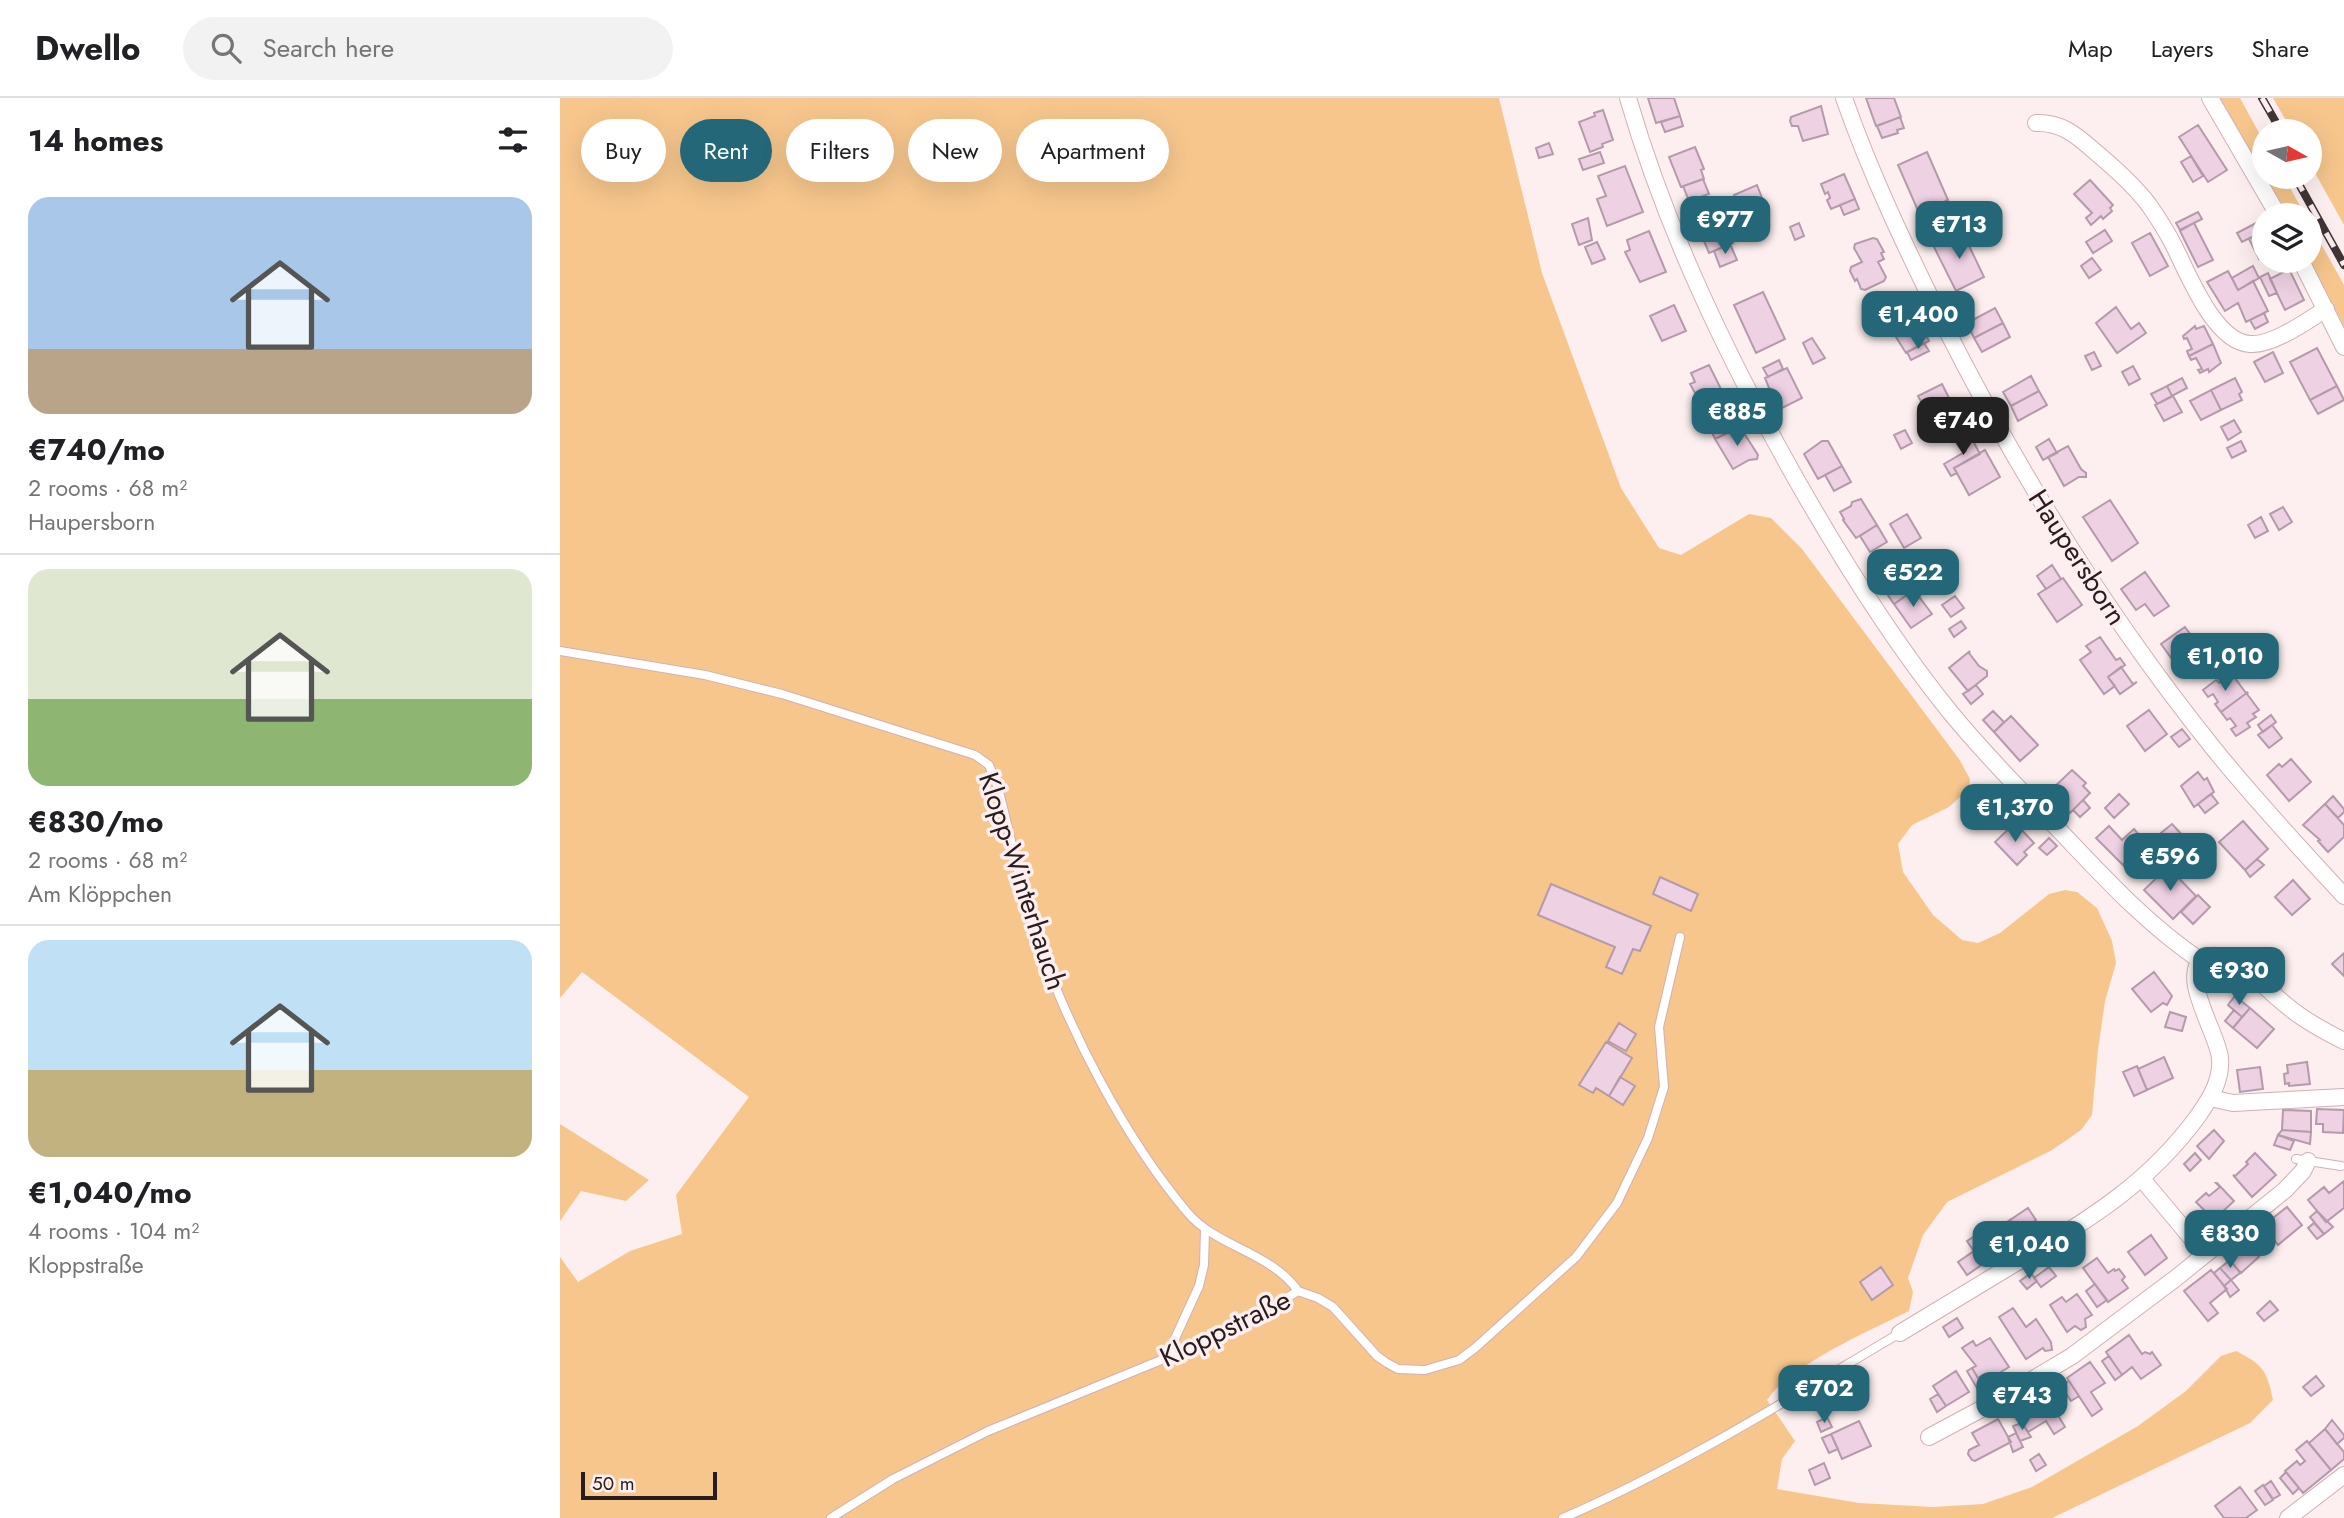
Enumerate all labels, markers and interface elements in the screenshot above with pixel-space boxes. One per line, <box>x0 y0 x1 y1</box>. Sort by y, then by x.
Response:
search box <box>183 17 673 80</box>
text: Dwello <box>35 25 141 72</box>
icon: search <box>207 29 245 67</box>
text: Search here <box>263 29 394 67</box>
text: Map <box>2068 31 2113 66</box>
text: Layers <box>2151 31 2213 66</box>
text: Share <box>2251 31 2309 66</box>
text: 14 homes <box>28 119 163 162</box>
chip: Buy <box>581 119 666 182</box>
chip: Rent <box>680 119 772 182</box>
chip: Filters <box>786 119 894 182</box>
chip: New <box>908 119 1002 182</box>
chip: Apartment <box>1016 119 1169 182</box>
north arrow <box>2252 119 2322 189</box>
map controls <box>2252 119 2322 273</box>
icon: filters <box>494 121 532 159</box>
pin: €977 <box>1684 197 1766 256</box>
text: €977 <box>1696 202 1754 236</box>
pin: €713 <box>1918 202 2000 261</box>
button: layers <box>2252 203 2322 273</box>
text: €713 <box>1932 207 1986 241</box>
icon: home <box>217 242 343 368</box>
pin: €1,400 <box>1861 292 1975 351</box>
text: €1,400 <box>1878 297 1958 331</box>
pin: €885 <box>1696 388 1778 448</box>
text: €885 <box>1708 394 1766 428</box>
pin: €740 <box>1922 398 2004 457</box>
text: €740 <box>1933 403 1993 437</box>
text: €740/mo <box>28 428 165 471</box>
text: 2 rooms · 68 m² <box>28 471 187 505</box>
street label: Haupersborn <box>2018 481 2137 633</box>
text: Haupersborn <box>28 505 155 539</box>
pin: €522 <box>1872 550 1954 609</box>
text: €522 <box>1883 555 1943 589</box>
icon: home <box>217 614 343 740</box>
pin: €1,010 <box>2168 634 2282 693</box>
text: €1,010 <box>2187 639 2263 673</box>
street label: Klopp-Winterhauch <box>968 767 1077 995</box>
pin: €1,370 <box>1958 784 2072 844</box>
text: €1,370 <box>1976 790 2054 824</box>
text: €830/mo <box>28 800 163 843</box>
pin: €596 <box>2129 834 2211 893</box>
text: €596 <box>2140 839 2200 873</box>
text: 2 rooms · 68 m² <box>28 843 187 877</box>
text: Am Klöppchen <box>28 877 172 911</box>
pin: €930 <box>2198 948 2280 1007</box>
text: €930 <box>2209 953 2269 987</box>
icon: home <box>217 985 343 1111</box>
text: €1,040/mo <box>28 1171 192 1214</box>
pin: €830 <box>2189 1210 2271 1270</box>
text: 4 rooms · 104 m² <box>28 1214 199 1248</box>
text: €830 <box>2201 1216 2260 1250</box>
pin: €1,040 <box>1972 1222 2086 1281</box>
text: €1,040 <box>1989 1227 2069 1261</box>
text: Kloppstraße <box>28 1248 144 1282</box>
street label: Kloppstraße <box>1153 1279 1297 1378</box>
pin: €702 <box>1783 1366 1865 1425</box>
text: €702 <box>1794 1371 1854 1405</box>
pin: €743 <box>1981 1372 2063 1432</box>
text: €743 <box>1992 1378 2052 1412</box>
scale bar <box>581 1469 718 1501</box>
text: 50 m <box>592 1470 635 1497</box>

